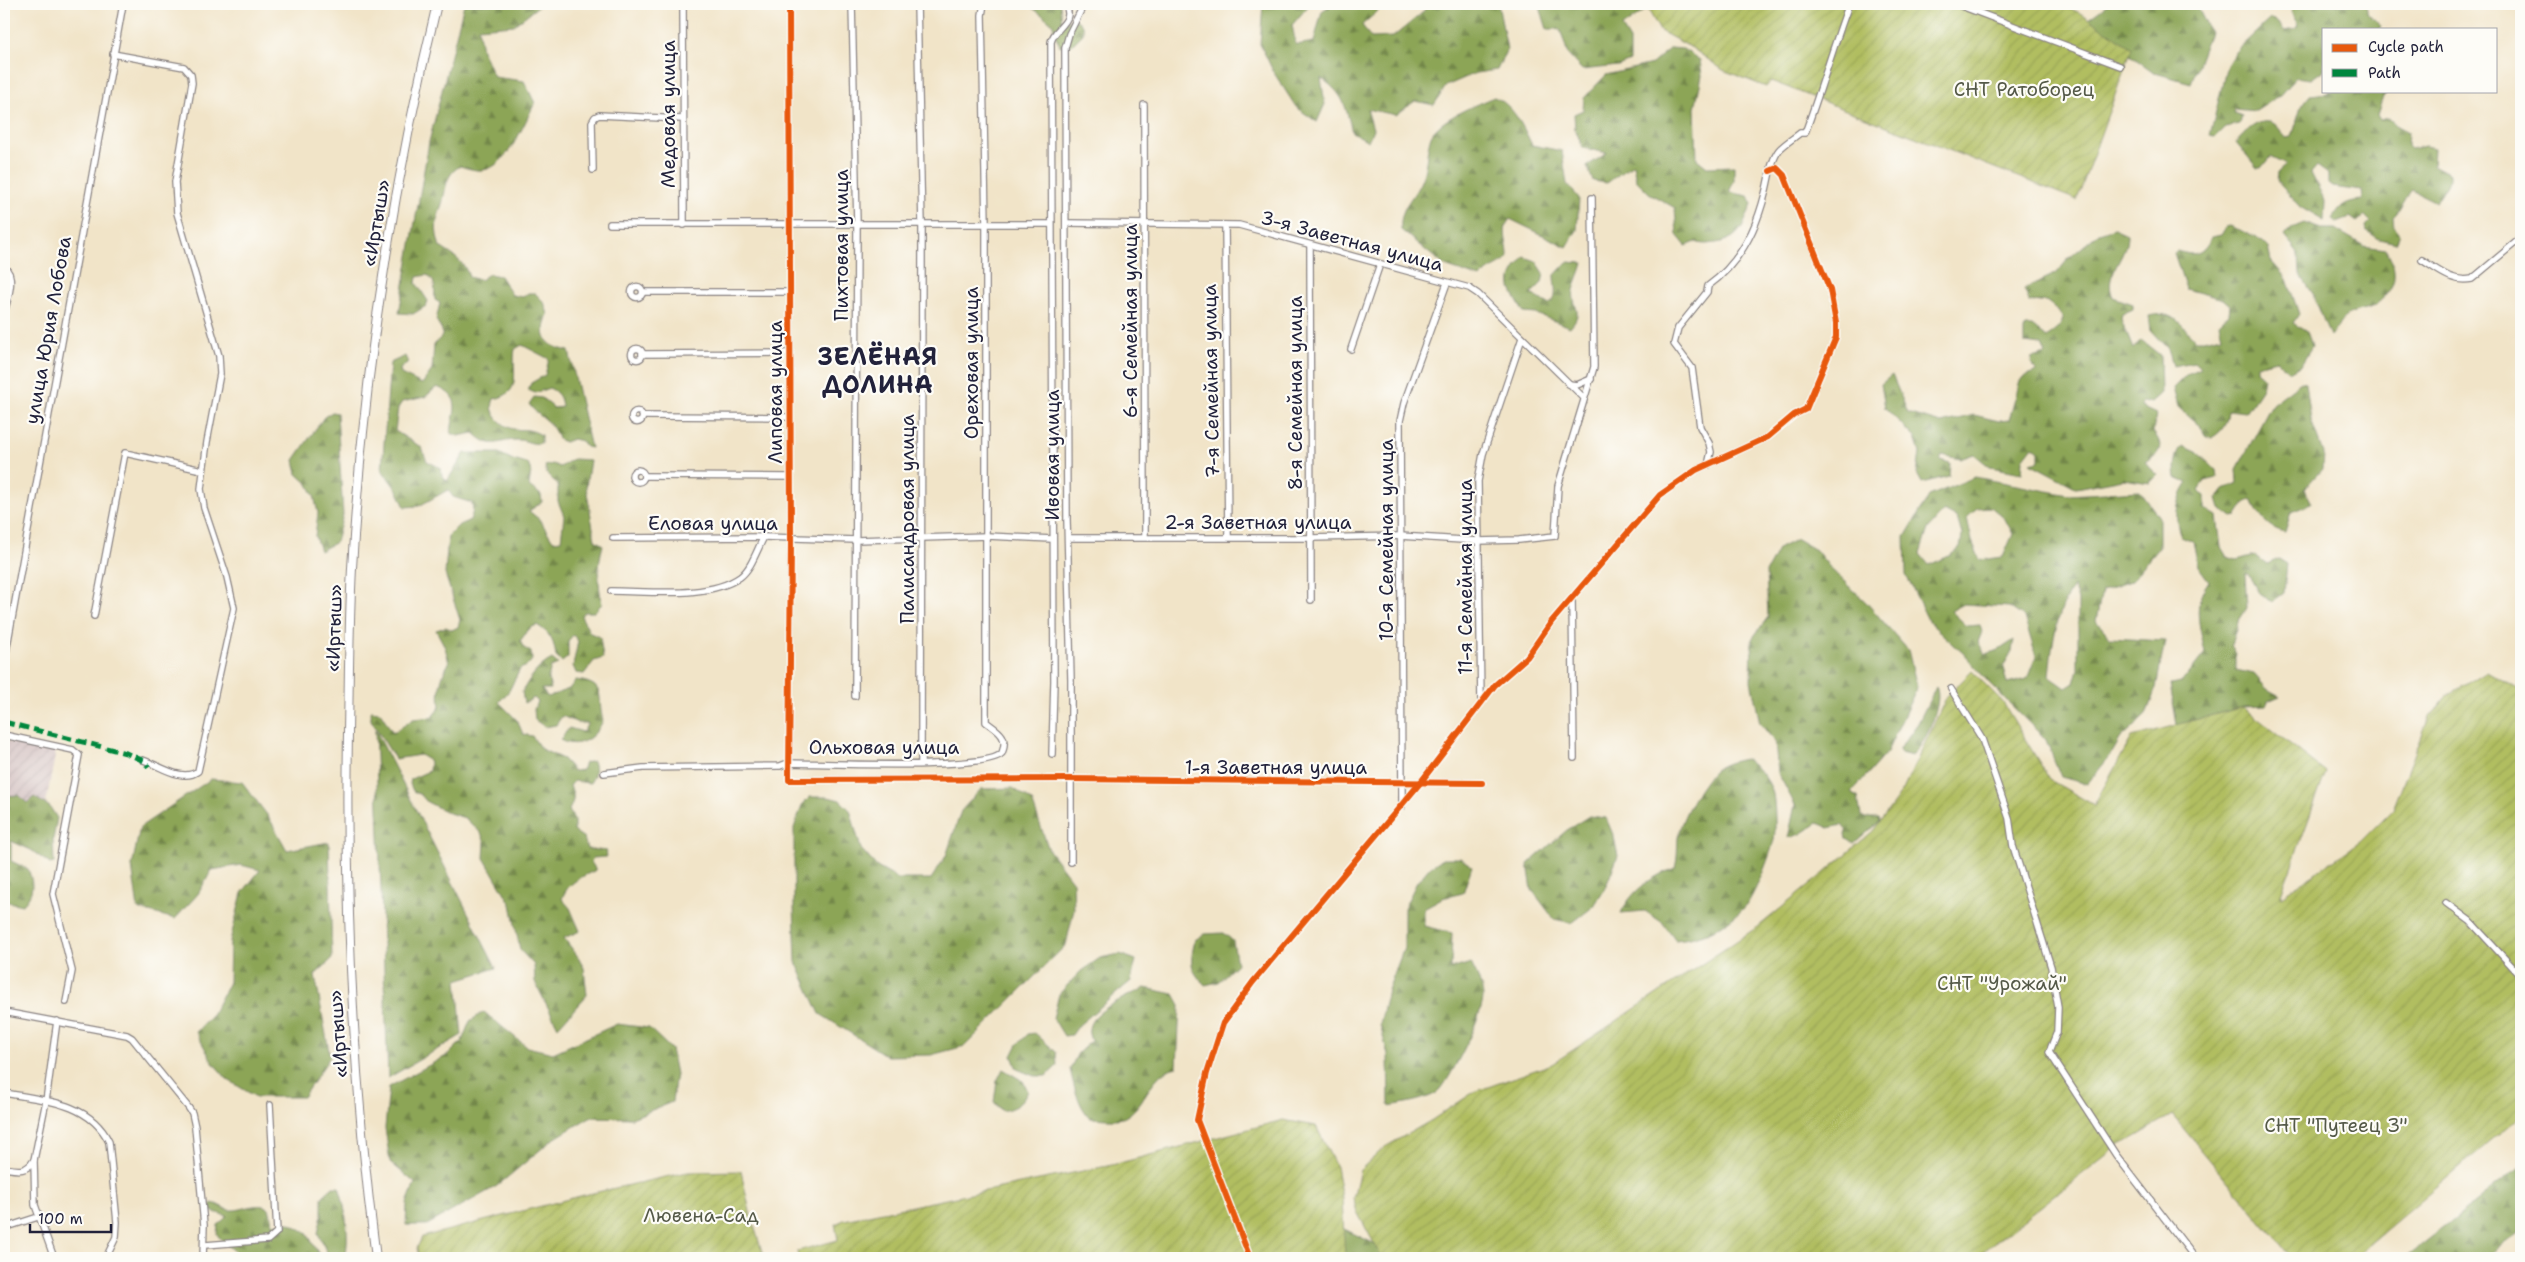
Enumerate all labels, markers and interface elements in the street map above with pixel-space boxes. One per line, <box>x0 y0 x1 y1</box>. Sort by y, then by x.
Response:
legend <box>2322 28 2498 92</box>
text: Cycle path <box>2368 37 2444 57</box>
street label: Медовая улица <box>656 40 681 188</box>
text: Path <box>2368 63 2401 83</box>
park label: СНТ Ратоборец <box>1954 77 2094 102</box>
street label: Пихтовая улица <box>829 169 854 321</box>
street label: «Иртыш» <box>356 178 396 268</box>
street label: 3-я Заветная улица <box>1258 205 1446 277</box>
street label: 6-я Семейная улица <box>1118 224 1143 418</box>
street label: улица Юрия Лобова <box>19 234 77 426</box>
street label: 7-я Семейная улица <box>1197 284 1225 478</box>
street label: Ореховая улица <box>959 287 984 439</box>
street label: 8-я Семейная улица <box>1283 296 1308 490</box>
street label: Липовая улица <box>763 320 788 464</box>
district label: ЗЕЛЁНАЯ ДОЛИНА <box>818 341 938 401</box>
street label: Ивовая улица <box>1040 389 1065 521</box>
street label: Палисандровая улица <box>895 414 920 624</box>
street label: 10-я Семейная улица <box>1374 439 1399 641</box>
street label: 11-я Семейная улица <box>1453 479 1478 675</box>
street label: 2-я Заветная улица <box>1165 510 1352 535</box>
street label: Еловая улица <box>648 511 778 536</box>
street label: «Иртыш» <box>320 584 348 672</box>
street label: Ольховая улица <box>809 735 959 760</box>
street label: 1-я Заветная улица <box>1185 755 1367 780</box>
park label: СНТ "Урожай" <box>1937 971 2067 996</box>
street label: «Иртыш» <box>322 989 354 1079</box>
park label: СНТ "Путеец 3" <box>2264 1113 2408 1138</box>
scale bar <box>30 1202 111 1234</box>
park label: Лювена-Сад <box>643 1203 759 1228</box>
text: 100 m <box>38 1209 83 1229</box>

